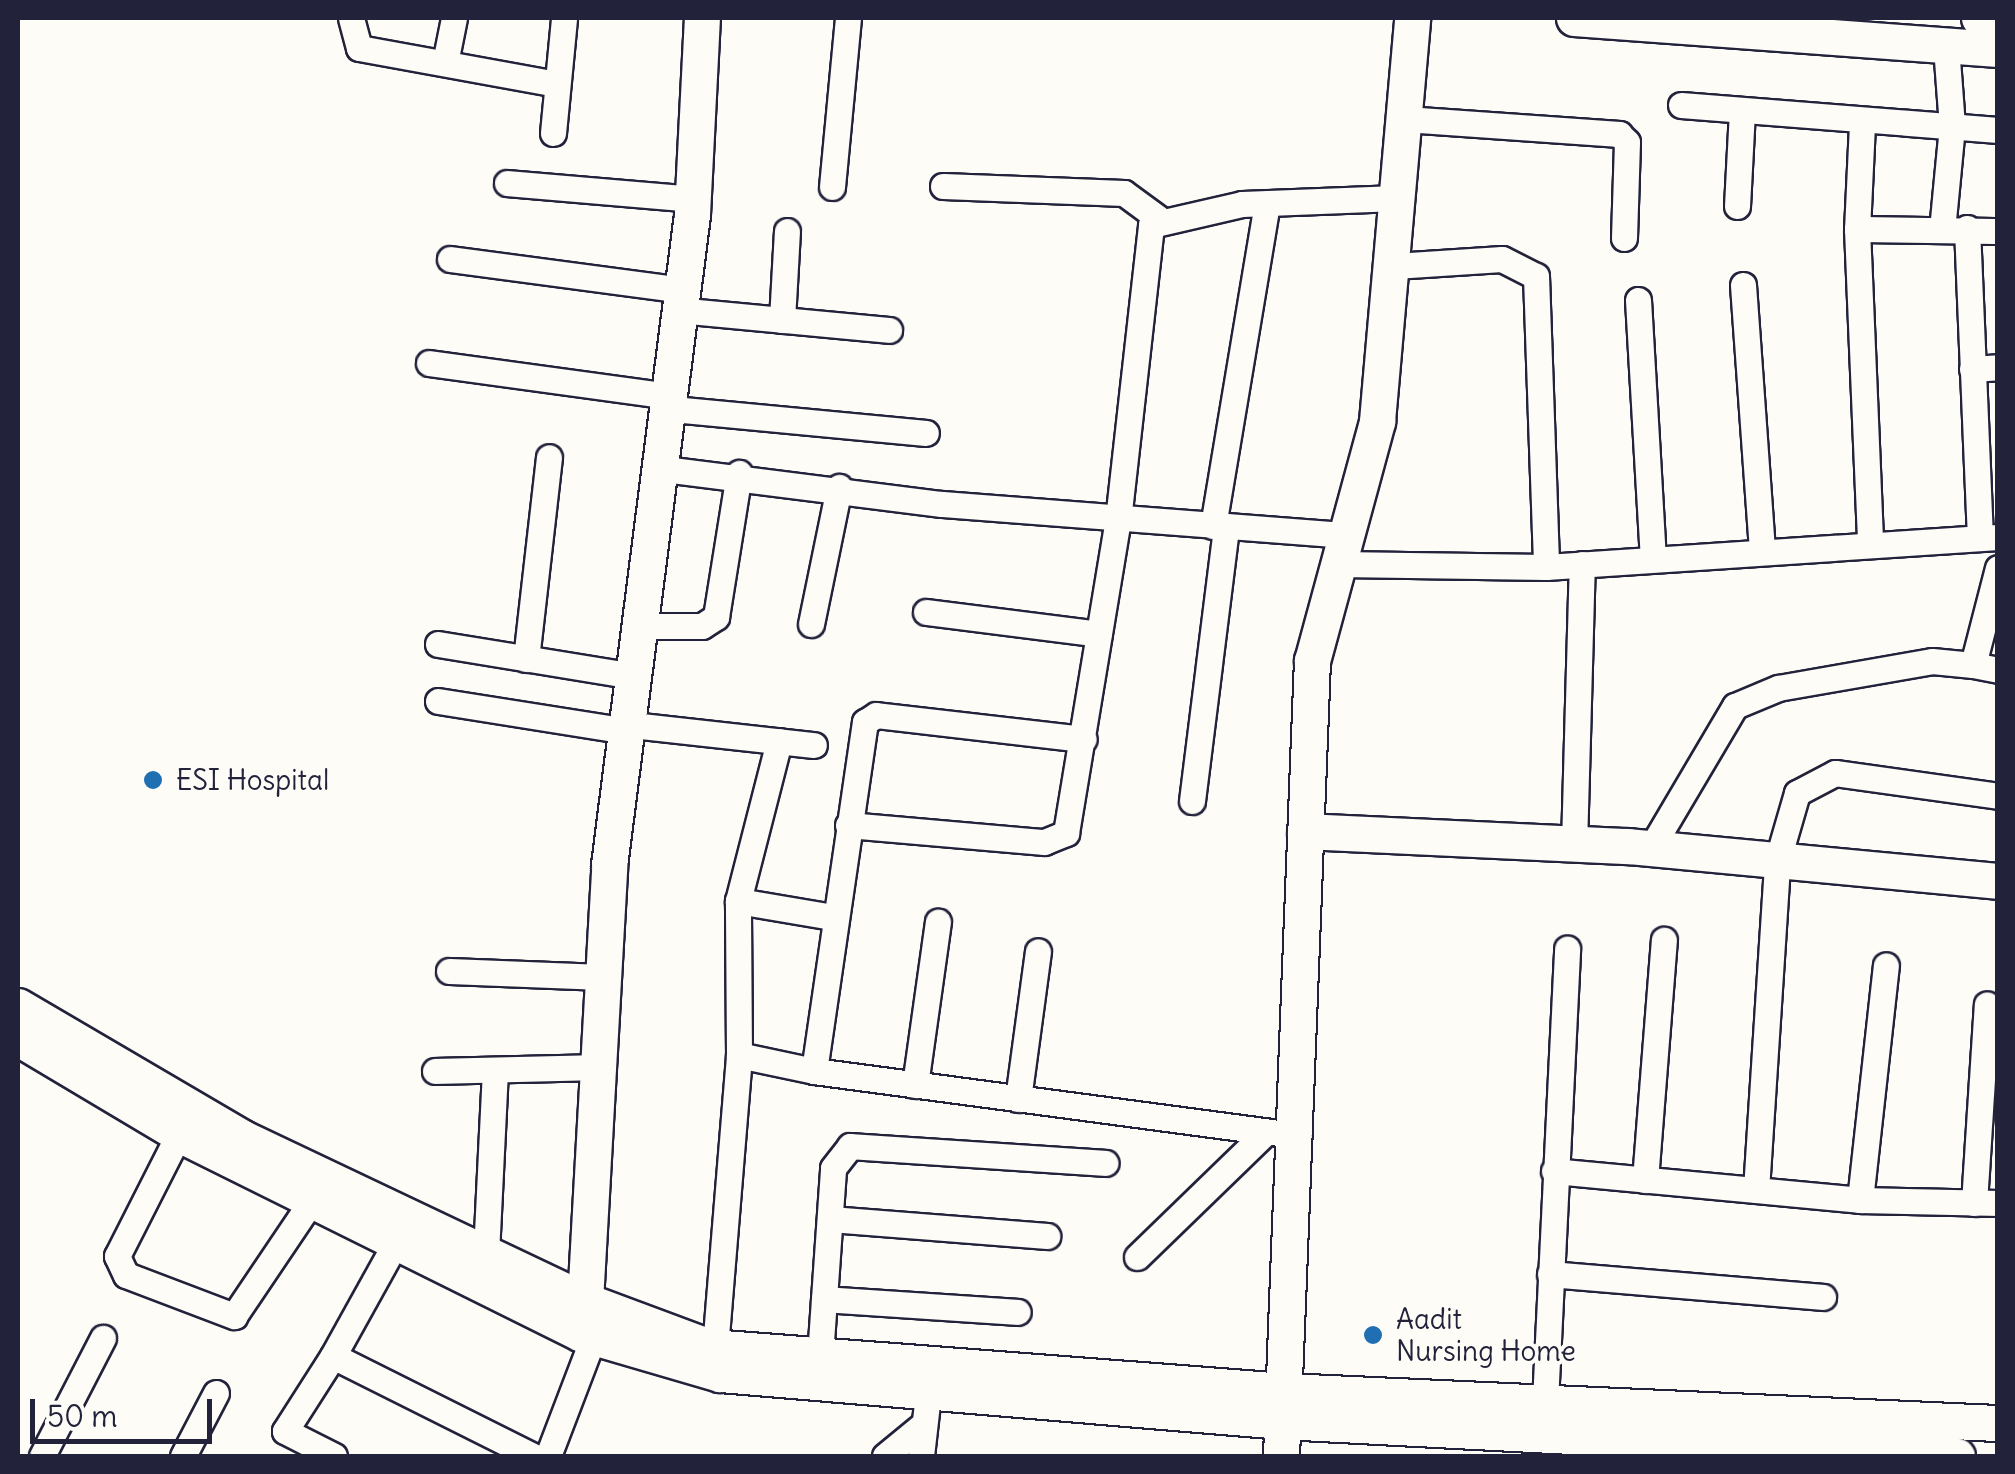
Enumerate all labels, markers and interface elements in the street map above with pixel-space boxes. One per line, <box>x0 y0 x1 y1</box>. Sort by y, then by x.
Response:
place label: ESI Hospital <box>176 763 329 797</box>
marker: ESI Hospital <box>140 767 166 793</box>
place label: Aadit Nursing Home <box>1396 1302 1576 1368</box>
marker: Aadit Nursing Home <box>1360 1322 1386 1348</box>
scale bar <box>35 1379 218 1441</box>
text: 50 m <box>47 1397 117 1435</box>

